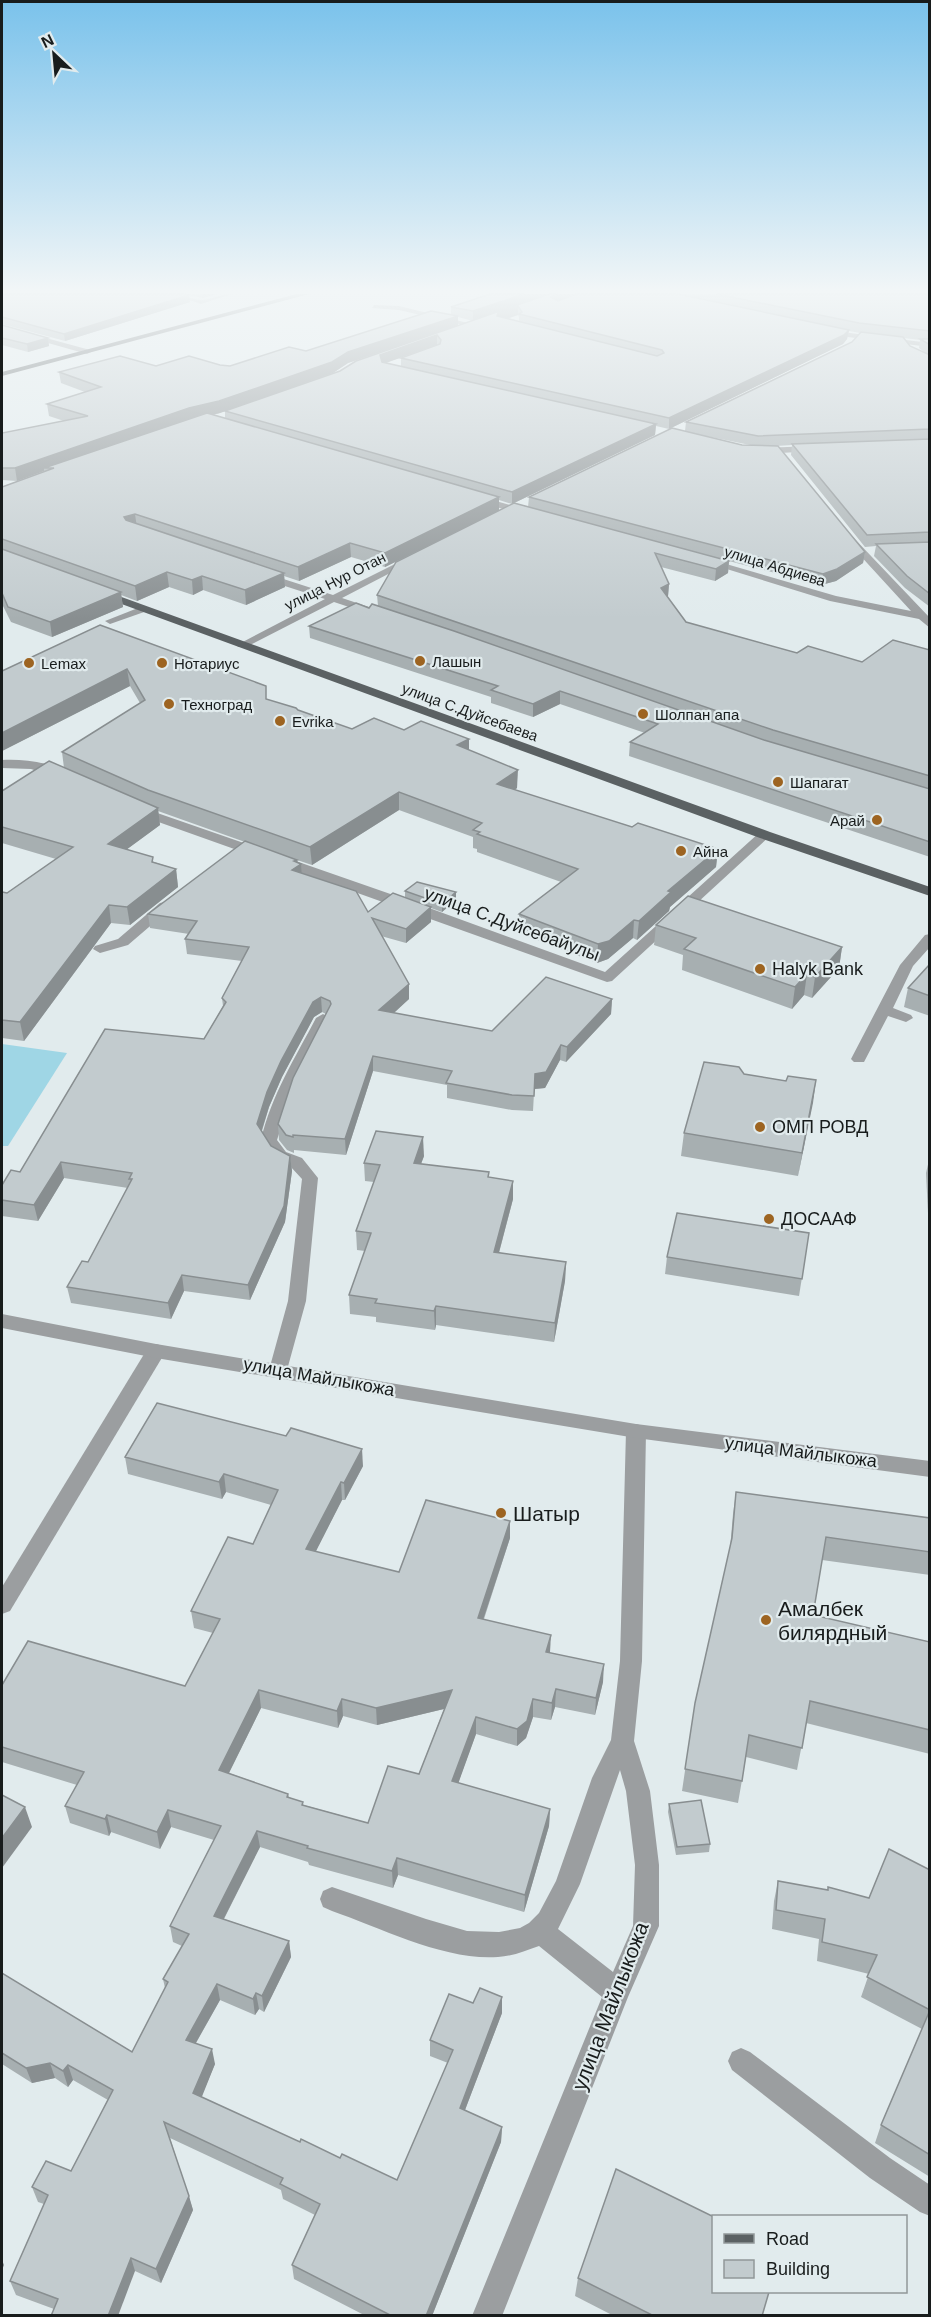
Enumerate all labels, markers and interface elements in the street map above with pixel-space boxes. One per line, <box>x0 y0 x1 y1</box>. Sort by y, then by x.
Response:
north arrow <box>24 24 84 84</box>
text: N <box>39 31 57 51</box>
street label: улица Абдиева <box>722 543 828 590</box>
street label: улица Нур Отан <box>282 548 388 614</box>
place label: Лашын <box>432 653 481 670</box>
marker: Лашын <box>413 654 427 668</box>
place label: Lemax <box>41 655 87 672</box>
place label: Нотариус <box>174 655 240 672</box>
marker: Lemax <box>22 656 36 670</box>
marker: Нотариус <box>155 656 169 670</box>
street label: улица С.Дуйсебаева <box>400 679 541 745</box>
place label: Техноград <box>181 696 253 713</box>
marker: Техноград <box>162 697 176 711</box>
place label: Шолпан апа <box>655 706 740 723</box>
marker: Шолпан апа <box>636 707 650 721</box>
place label: Evrika <box>292 713 334 730</box>
marker: Evrika <box>273 714 287 728</box>
place label: Шапагат <box>790 774 849 791</box>
marker: Шапагат <box>771 775 785 789</box>
place label: Арай <box>830 812 865 829</box>
marker: Арай <box>870 813 884 827</box>
place label: Айна <box>693 843 729 860</box>
marker: Айна <box>674 844 688 858</box>
street label: улица С.Дуйсебайулы <box>422 883 602 965</box>
place label: Halyk Bank <box>772 959 864 979</box>
marker: Halyk Bank <box>753 962 767 976</box>
place label: ОМП РОВД <box>772 1117 868 1137</box>
marker: ОМП РОВД <box>753 1120 767 1134</box>
place label: ДОСААФ <box>781 1209 857 1229</box>
marker: ДОСААФ <box>762 1212 776 1226</box>
street label: улица Майлыкожа <box>242 1354 397 1400</box>
street label: улица Майлыкожа <box>724 1433 879 1471</box>
place label: Шатыр <box>513 1502 580 1525</box>
marker: Шатыр <box>494 1506 508 1520</box>
place label: Амалбек билярдный <box>778 1597 887 1644</box>
marker: Амалбек билярдный <box>759 1613 773 1627</box>
street label: улица Майлыкожа <box>567 1918 653 2094</box>
legend <box>712 2215 907 2293</box>
text: Road <box>766 2229 809 2249</box>
text: Building <box>766 2259 830 2279</box>

